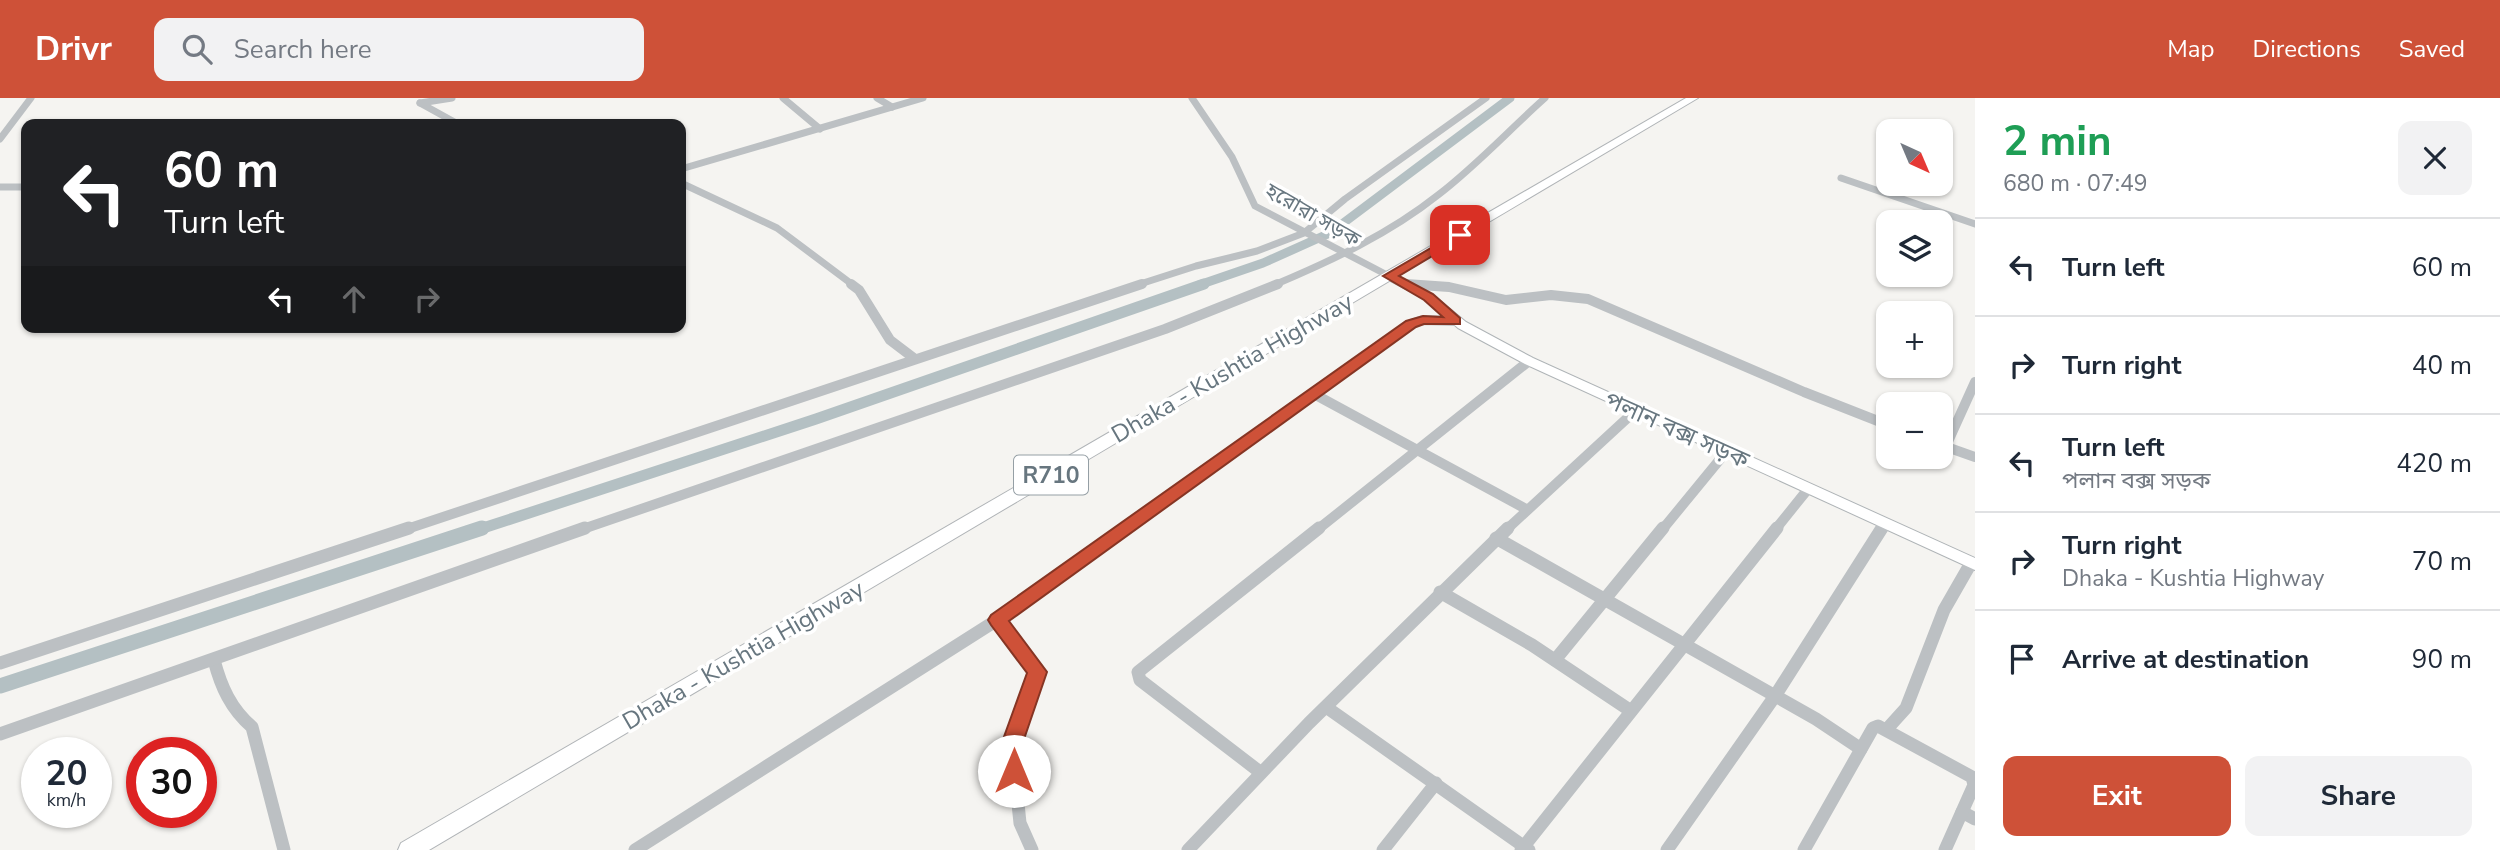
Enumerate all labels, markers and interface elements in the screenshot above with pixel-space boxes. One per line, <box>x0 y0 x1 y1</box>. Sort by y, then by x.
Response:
search box <box>154 18 644 81</box>
text: Drivr <box>35 27 112 72</box>
icon: search <box>178 30 216 68</box>
text: Search here <box>234 32 372 67</box>
text: Map <box>2167 33 2214 65</box>
text: Directions <box>2252 33 2361 65</box>
text: Saved <box>2399 33 2465 65</box>
text: 2 min <box>2003 113 2112 170</box>
north arrow <box>1876 119 1953 196</box>
map controls <box>1876 119 1953 469</box>
button: close <box>2398 121 2472 195</box>
text: 60 m <box>164 137 279 204</box>
icon: left <box>49 147 140 238</box>
text: 680 m · 07:49 <box>2003 168 2148 199</box>
street label: হরোরা সড়ক <box>1259 176 1367 254</box>
text: Turn left <box>164 201 284 244</box>
pin <box>1430 205 1490 265</box>
button: layers <box>1876 210 1953 287</box>
icon: arrive <box>1441 216 1479 254</box>
icon: left <box>2003 248 2041 286</box>
text: Turn left <box>2062 250 2165 285</box>
text: 60 m <box>2412 250 2472 285</box>
icon: left <box>262 280 300 318</box>
icon: ahead <box>335 280 373 318</box>
icon: right <box>408 280 446 318</box>
street label: Dhaka - Kushtia Highway <box>1105 285 1359 450</box>
button: + <box>1876 301 1953 378</box>
icon: right <box>2003 346 2041 384</box>
text: Turn right <box>2062 348 2181 383</box>
text: 40 m <box>2412 348 2472 383</box>
street label: পলান বক্স সড়ক <box>1600 384 1755 476</box>
button: − <box>1876 392 1953 469</box>
text: Turn left <box>2062 430 2165 465</box>
icon: left <box>2003 444 2041 482</box>
text: 420 m <box>2396 446 2472 481</box>
road number: R710 <box>1014 456 1088 494</box>
text: পলান বক্স সড়ক <box>2062 465 2211 496</box>
text: Turn right <box>2062 528 2181 563</box>
icon: right <box>2003 542 2041 580</box>
text: 70 m <box>2412 544 2472 579</box>
text: Dhaka - Kushtia Highway <box>2062 563 2324 594</box>
street label: Dhaka - Kushtia Highway <box>616 572 870 737</box>
icon: arrive <box>2003 640 2041 678</box>
text: Arrive at destination <box>2062 642 2309 677</box>
text: 90 m <box>2412 642 2472 677</box>
position arrow <box>977 734 1051 808</box>
speed limit sign: 30 <box>126 737 217 828</box>
text: 20 <box>45 750 88 797</box>
button: Exit <box>2003 756 2231 836</box>
button: Share <box>2245 756 2472 836</box>
text: km/h <box>47 788 86 812</box>

